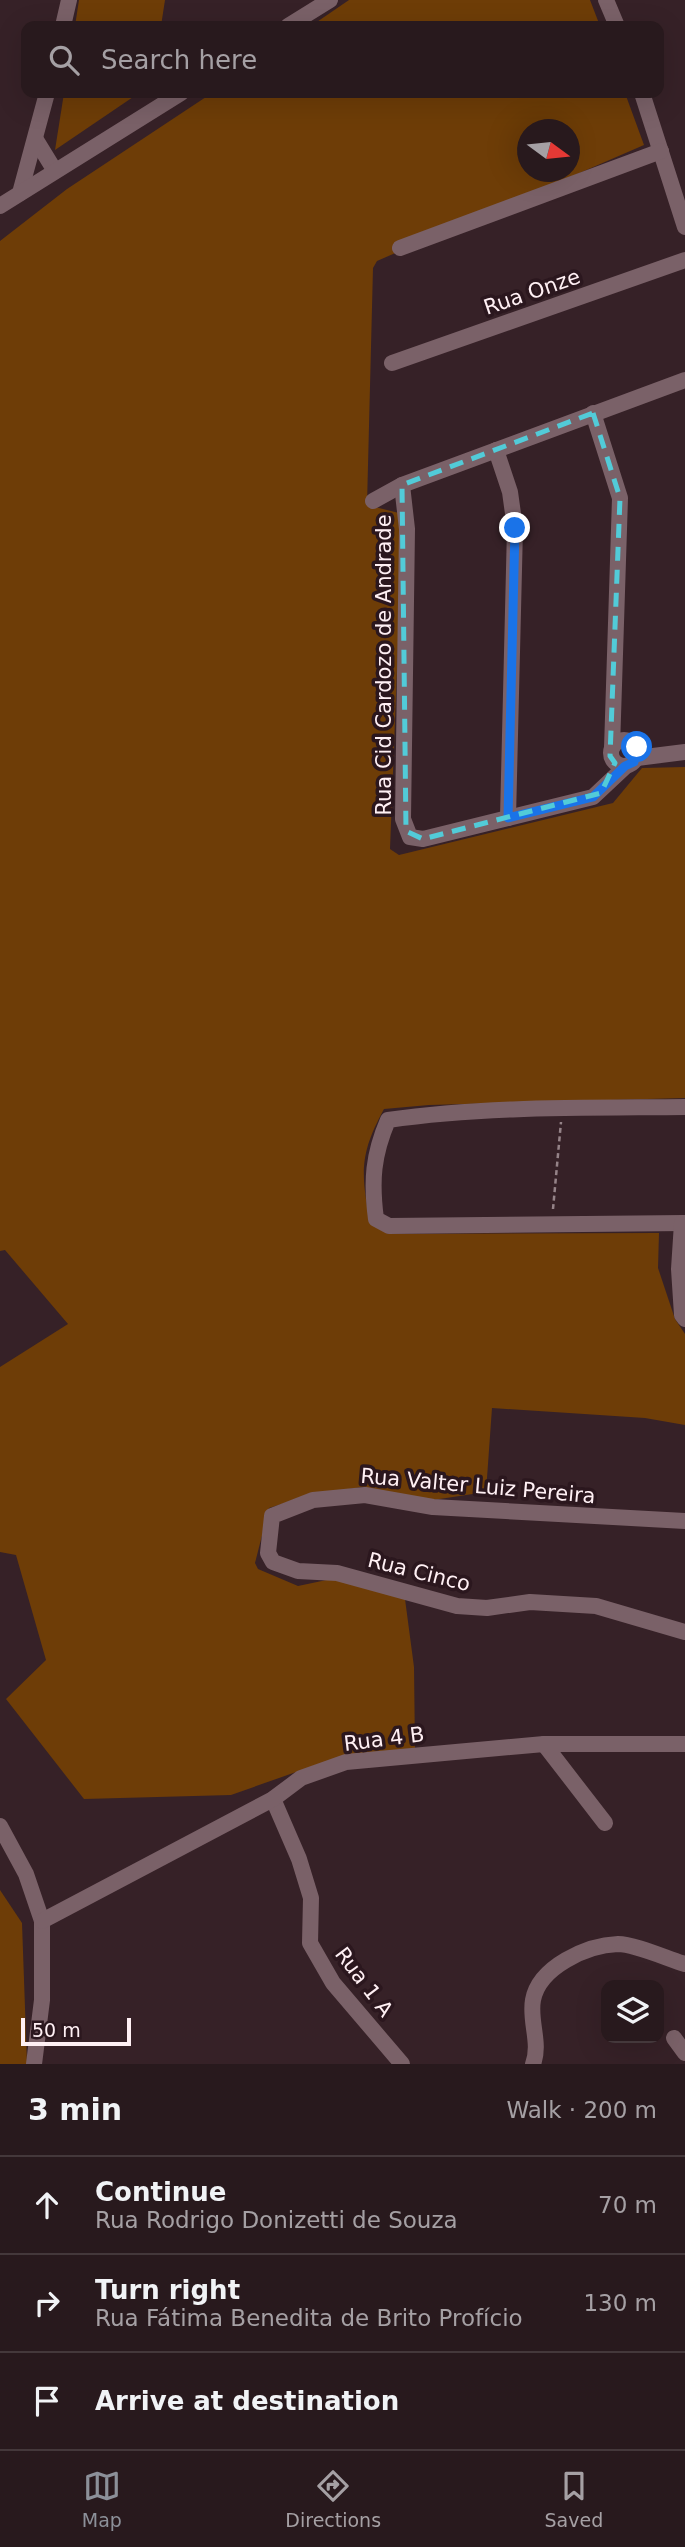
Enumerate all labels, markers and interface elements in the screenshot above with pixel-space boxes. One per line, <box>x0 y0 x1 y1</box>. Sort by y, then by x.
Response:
search box <box>21 21 664 98</box>
icon: search <box>45 41 83 79</box>
text: Search here <box>101 45 257 75</box>
north arrow <box>517 119 580 182</box>
street label: Rua Onze <box>481 264 583 320</box>
route end <box>499 512 530 543</box>
street label: Rua Cid Cardozo de Andrade <box>372 514 396 816</box>
route start <box>621 731 652 762</box>
street label: Rua Valter Luiz Pereira <box>359 1464 597 1508</box>
street label: Rua Cinco <box>365 1548 473 1596</box>
street label: Rua 4 B <box>342 1722 426 1756</box>
street label: Rua 1 A <box>330 1942 398 2022</box>
map controls <box>601 1980 664 2043</box>
button: layers <box>601 1980 664 2043</box>
scale bar <box>21 2015 131 2047</box>
text: 50 m <box>32 2019 81 2041</box>
text: 3 min <box>28 2092 122 2127</box>
text: Walk · 200 m <box>506 2097 657 2123</box>
text: Continue <box>95 2177 226 2207</box>
icon: ahead <box>28 2186 66 2224</box>
text: 70 m <box>598 2192 657 2218</box>
text: Rua Rodrigo Donizetti de Souza <box>95 2207 458 2233</box>
text: Turn right <box>95 2275 240 2305</box>
icon: right <box>28 2284 66 2322</box>
text: 130 m <box>583 2290 657 2316</box>
text: Rua Fátima Benedita de Brito Profício <box>95 2305 523 2331</box>
icon: arrive <box>28 2382 66 2420</box>
text: Arrive at destination <box>95 2386 399 2416</box>
tab: Map <box>82 2467 122 2531</box>
tab: Directions <box>285 2467 381 2531</box>
tab: Saved <box>545 2467 603 2531</box>

